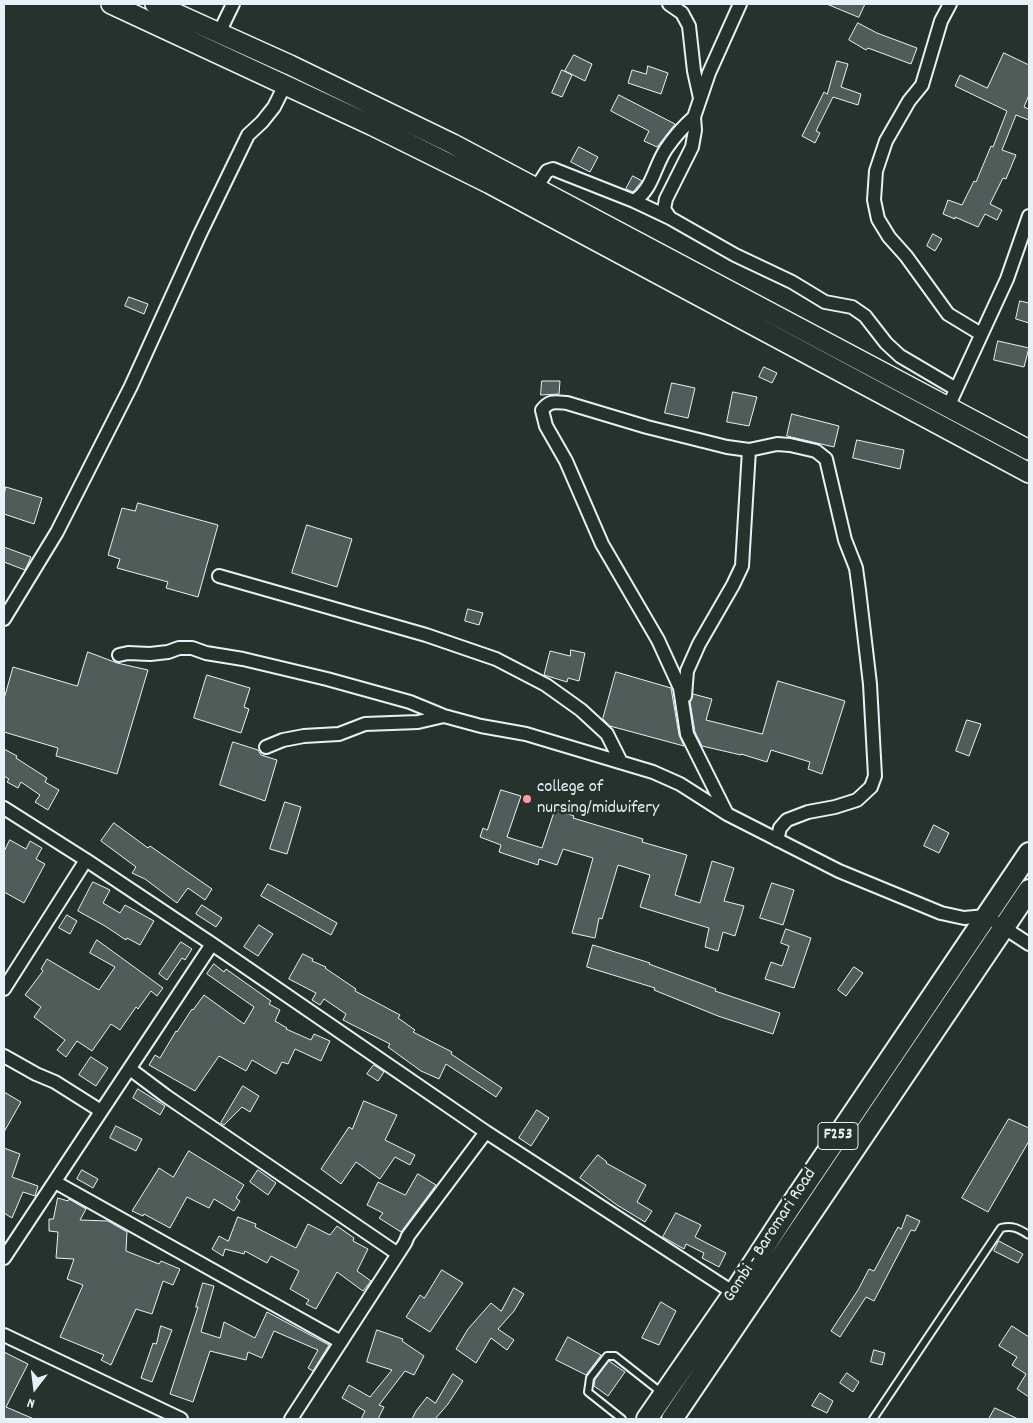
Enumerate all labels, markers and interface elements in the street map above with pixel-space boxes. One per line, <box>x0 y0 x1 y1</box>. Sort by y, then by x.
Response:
place label: college of nursing/midwifery <box>537 778 659 821</box>
marker: college of nursing/midwifery <box>521 793 533 805</box>
road number: F253 <box>818 1122 858 1150</box>
street label: Gombi - Baromari Road <box>720 1165 822 1307</box>
north arrow <box>10 1363 60 1413</box>
text: N <box>25 1392 37 1413</box>

